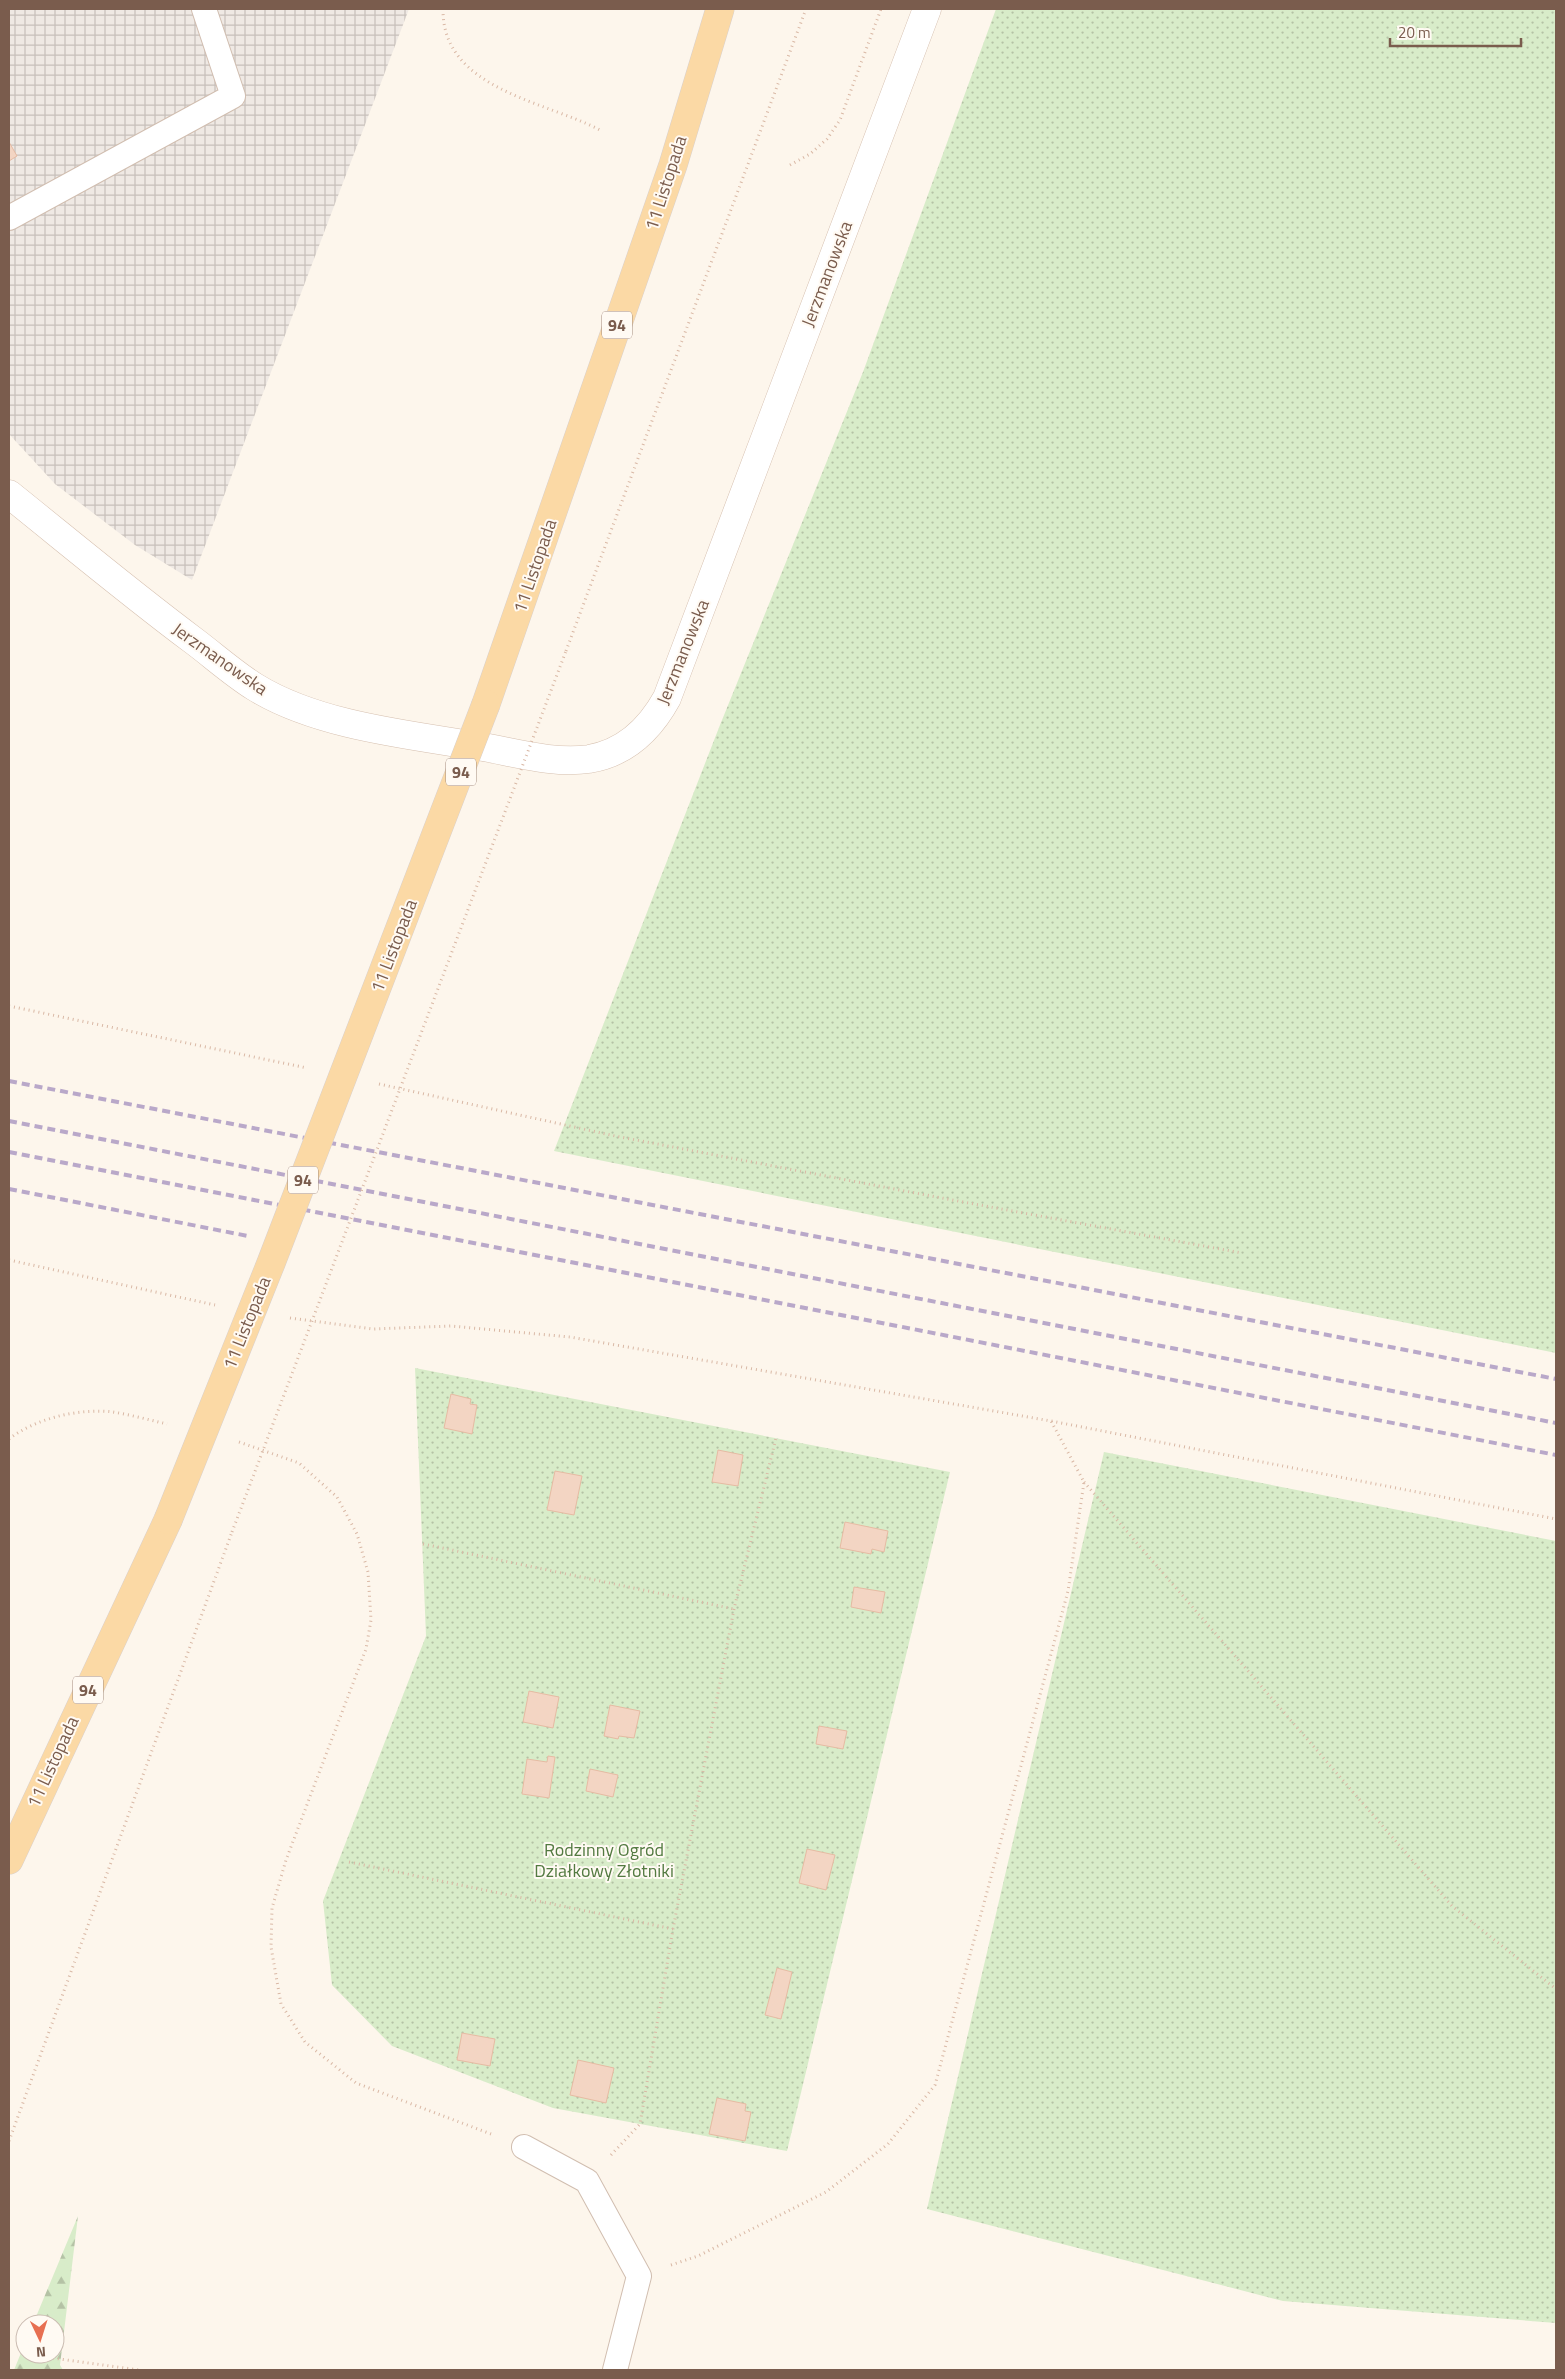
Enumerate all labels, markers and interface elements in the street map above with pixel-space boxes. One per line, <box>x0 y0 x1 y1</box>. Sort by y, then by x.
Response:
scale bar <box>1390 15 1521 47</box>
text: 20 m <box>1398 21 1431 44</box>
street label: 11 Listopada <box>638 132 693 234</box>
street label: Jerzmanowska <box>794 217 859 331</box>
road number: 94 <box>602 312 632 338</box>
street label: 11 Listopada <box>506 515 563 617</box>
street label: Jerzmanowska <box>649 595 716 709</box>
street label: Jerzmanowska <box>167 616 274 702</box>
road number: 94 <box>446 759 476 786</box>
street label: 11 Listopada <box>363 895 424 996</box>
road number: 94 <box>288 1166 318 1194</box>
street label: 11 Listopada <box>216 1272 277 1373</box>
road number: 94 <box>73 1676 103 1704</box>
street label: 11 Listopada <box>20 1712 85 1812</box>
park label: Rodzinny Ogród Działkowy Złotniki <box>534 1836 674 1884</box>
north arrow <box>15 2314 65 2364</box>
text: N <box>35 2342 47 2363</box>

